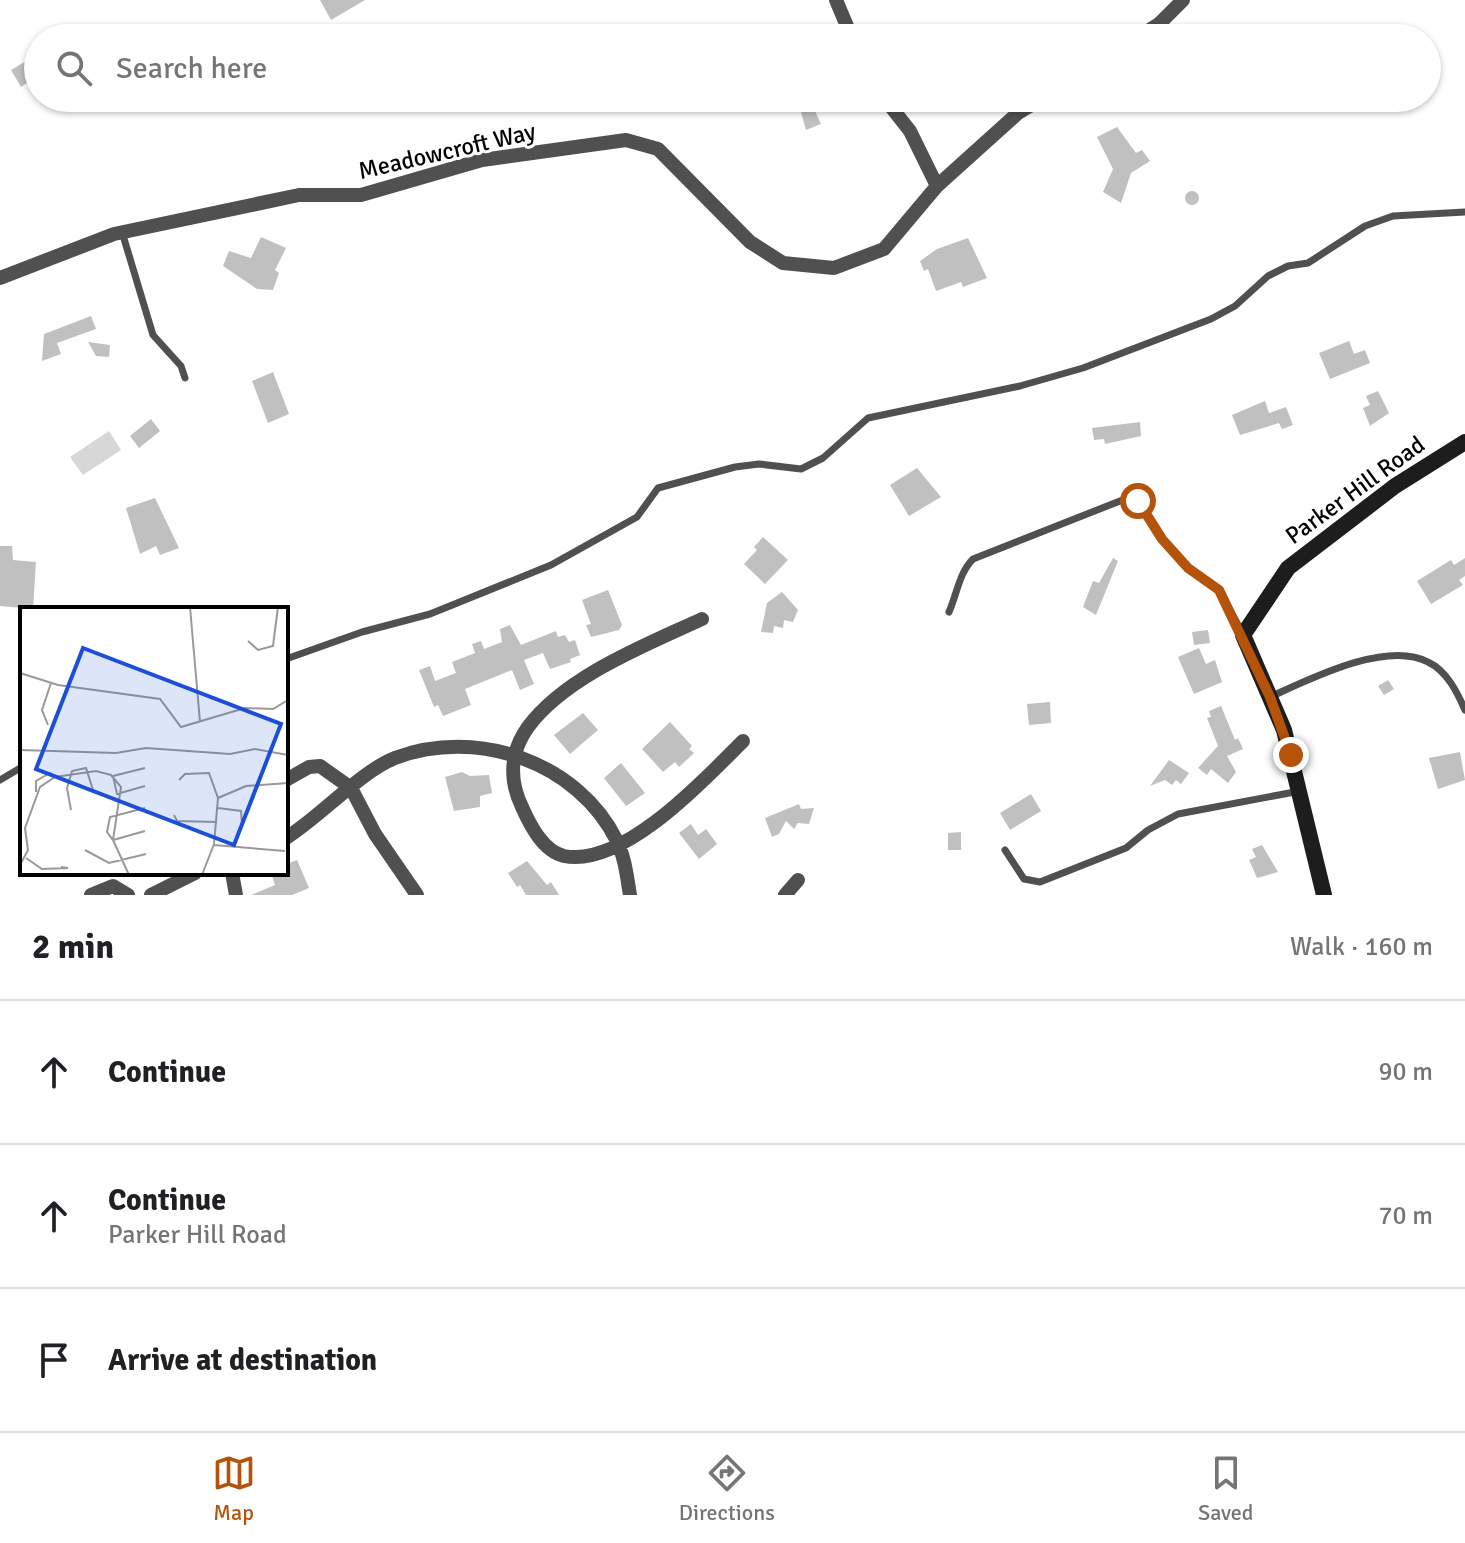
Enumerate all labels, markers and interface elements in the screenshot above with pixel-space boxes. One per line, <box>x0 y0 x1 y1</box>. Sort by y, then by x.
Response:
search box <box>24 24 1441 112</box>
icon: search <box>52 46 96 90</box>
text: Search here <box>116 50 267 87</box>
street label: Meadowcroft Way <box>355 116 539 186</box>
street label: Parker Hill Road <box>1279 429 1431 551</box>
route start <box>1120 483 1156 519</box>
inset map <box>20 607 288 875</box>
route end <box>1273 737 1309 773</box>
text: 2 min <box>32 926 114 968</box>
text: Walk · 160 m <box>1290 931 1433 963</box>
icon: ahead <box>32 1050 76 1094</box>
text: Continue <box>108 1054 226 1091</box>
text: 90 m <box>1378 1056 1433 1088</box>
text: Continue <box>108 1182 226 1219</box>
icon: ahead <box>32 1194 76 1238</box>
text: 70 m <box>1378 1200 1433 1232</box>
text: Parker Hill Road <box>108 1219 287 1251</box>
icon: arrive <box>32 1338 76 1382</box>
text: Arrive at destination <box>108 1342 377 1379</box>
tab: Map <box>212 1451 256 1526</box>
tab: Directions <box>679 1451 775 1526</box>
tab: Saved <box>1198 1451 1253 1526</box>

